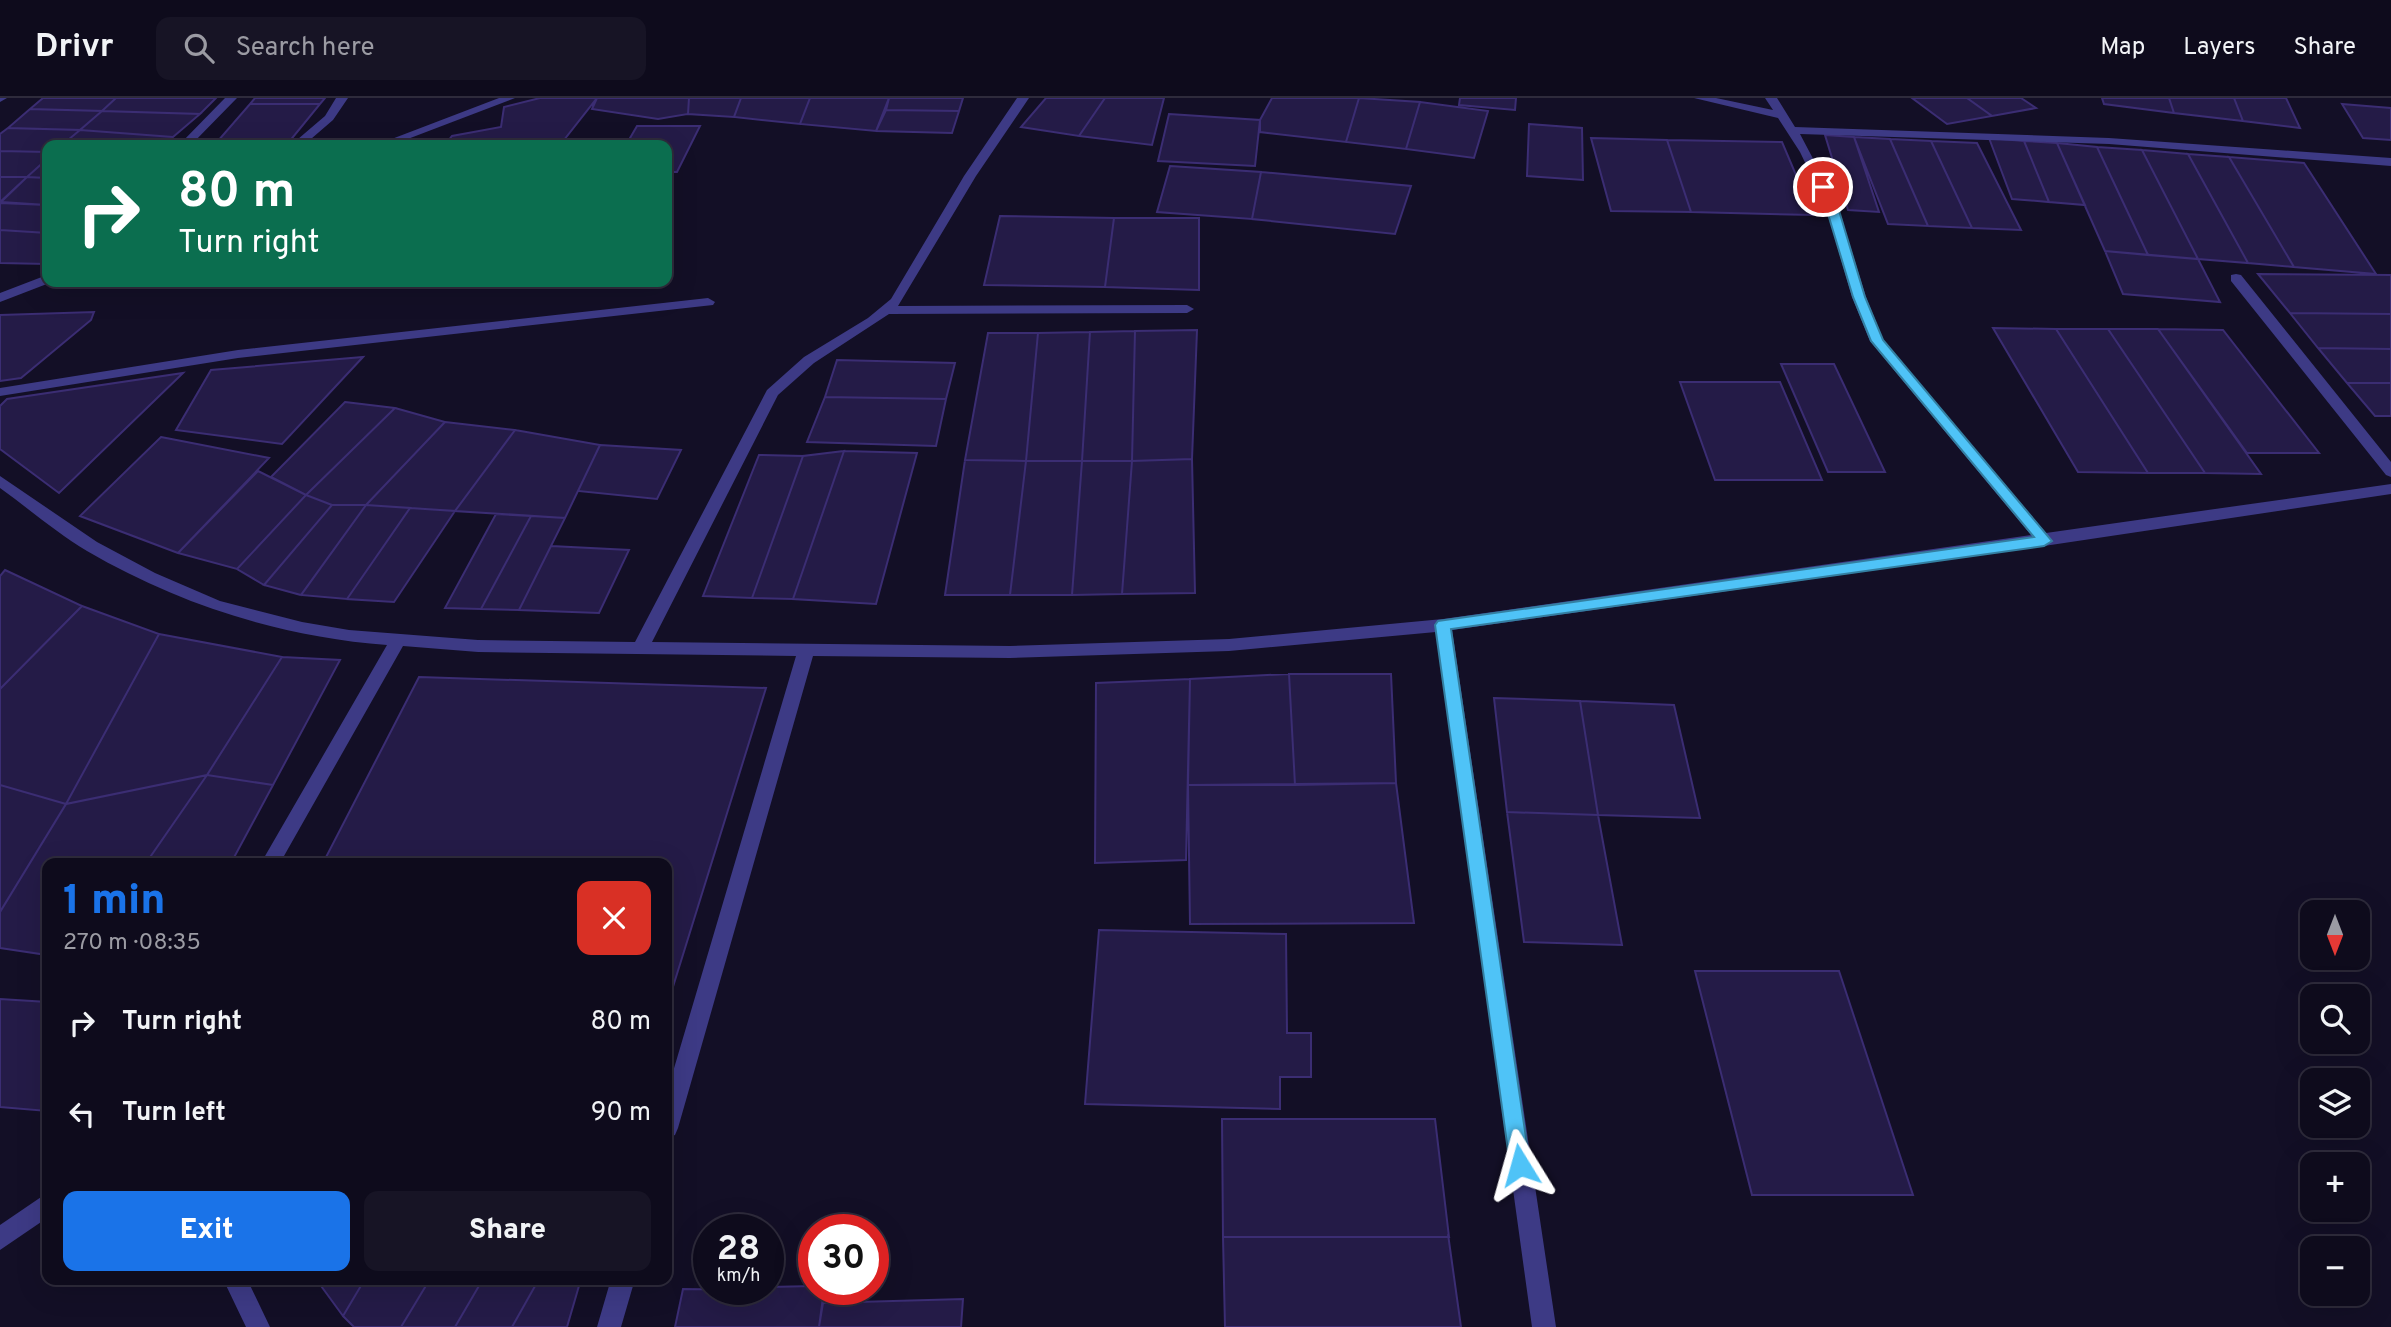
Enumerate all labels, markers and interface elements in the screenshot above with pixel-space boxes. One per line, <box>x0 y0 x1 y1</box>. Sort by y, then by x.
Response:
search box <box>156 17 646 80</box>
text: Drivr <box>35 27 114 69</box>
icon: search <box>180 29 218 67</box>
text: Search here <box>236 32 375 65</box>
text: Map <box>2100 33 2145 63</box>
text: Layers <box>2183 33 2255 63</box>
text: Share <box>2293 33 2356 63</box>
pin <box>1793 157 1853 217</box>
text: 80 m <box>178 163 295 225</box>
icon: right <box>63 168 154 259</box>
icon: arrive <box>1804 168 1842 206</box>
text: Turn right <box>178 224 320 264</box>
text: 1 min <box>63 876 166 929</box>
button: close <box>577 881 651 955</box>
north arrow <box>2300 900 2370 970</box>
map controls <box>2300 900 2370 1306</box>
text: 270 m · 08:35 <box>63 929 201 958</box>
button: search <box>2300 984 2370 1054</box>
icon: right <box>63 1004 101 1042</box>
text: Turn right <box>122 1006 242 1039</box>
text: 80 m <box>591 1006 651 1039</box>
button: layers <box>2300 1068 2370 1138</box>
icon: left <box>63 1095 101 1133</box>
text: Turn left <box>122 1097 226 1130</box>
text: 90 m <box>591 1097 651 1130</box>
position arrow <box>1483 1128 1557 1202</box>
button: + <box>2300 1152 2370 1222</box>
button: Exit <box>63 1191 350 1271</box>
button: Share <box>364 1191 651 1271</box>
speed limit sign: 30 <box>798 1214 889 1305</box>
text: 28 <box>717 1228 760 1272</box>
button: − <box>2300 1236 2370 1306</box>
text: km/h <box>717 1265 760 1288</box>

